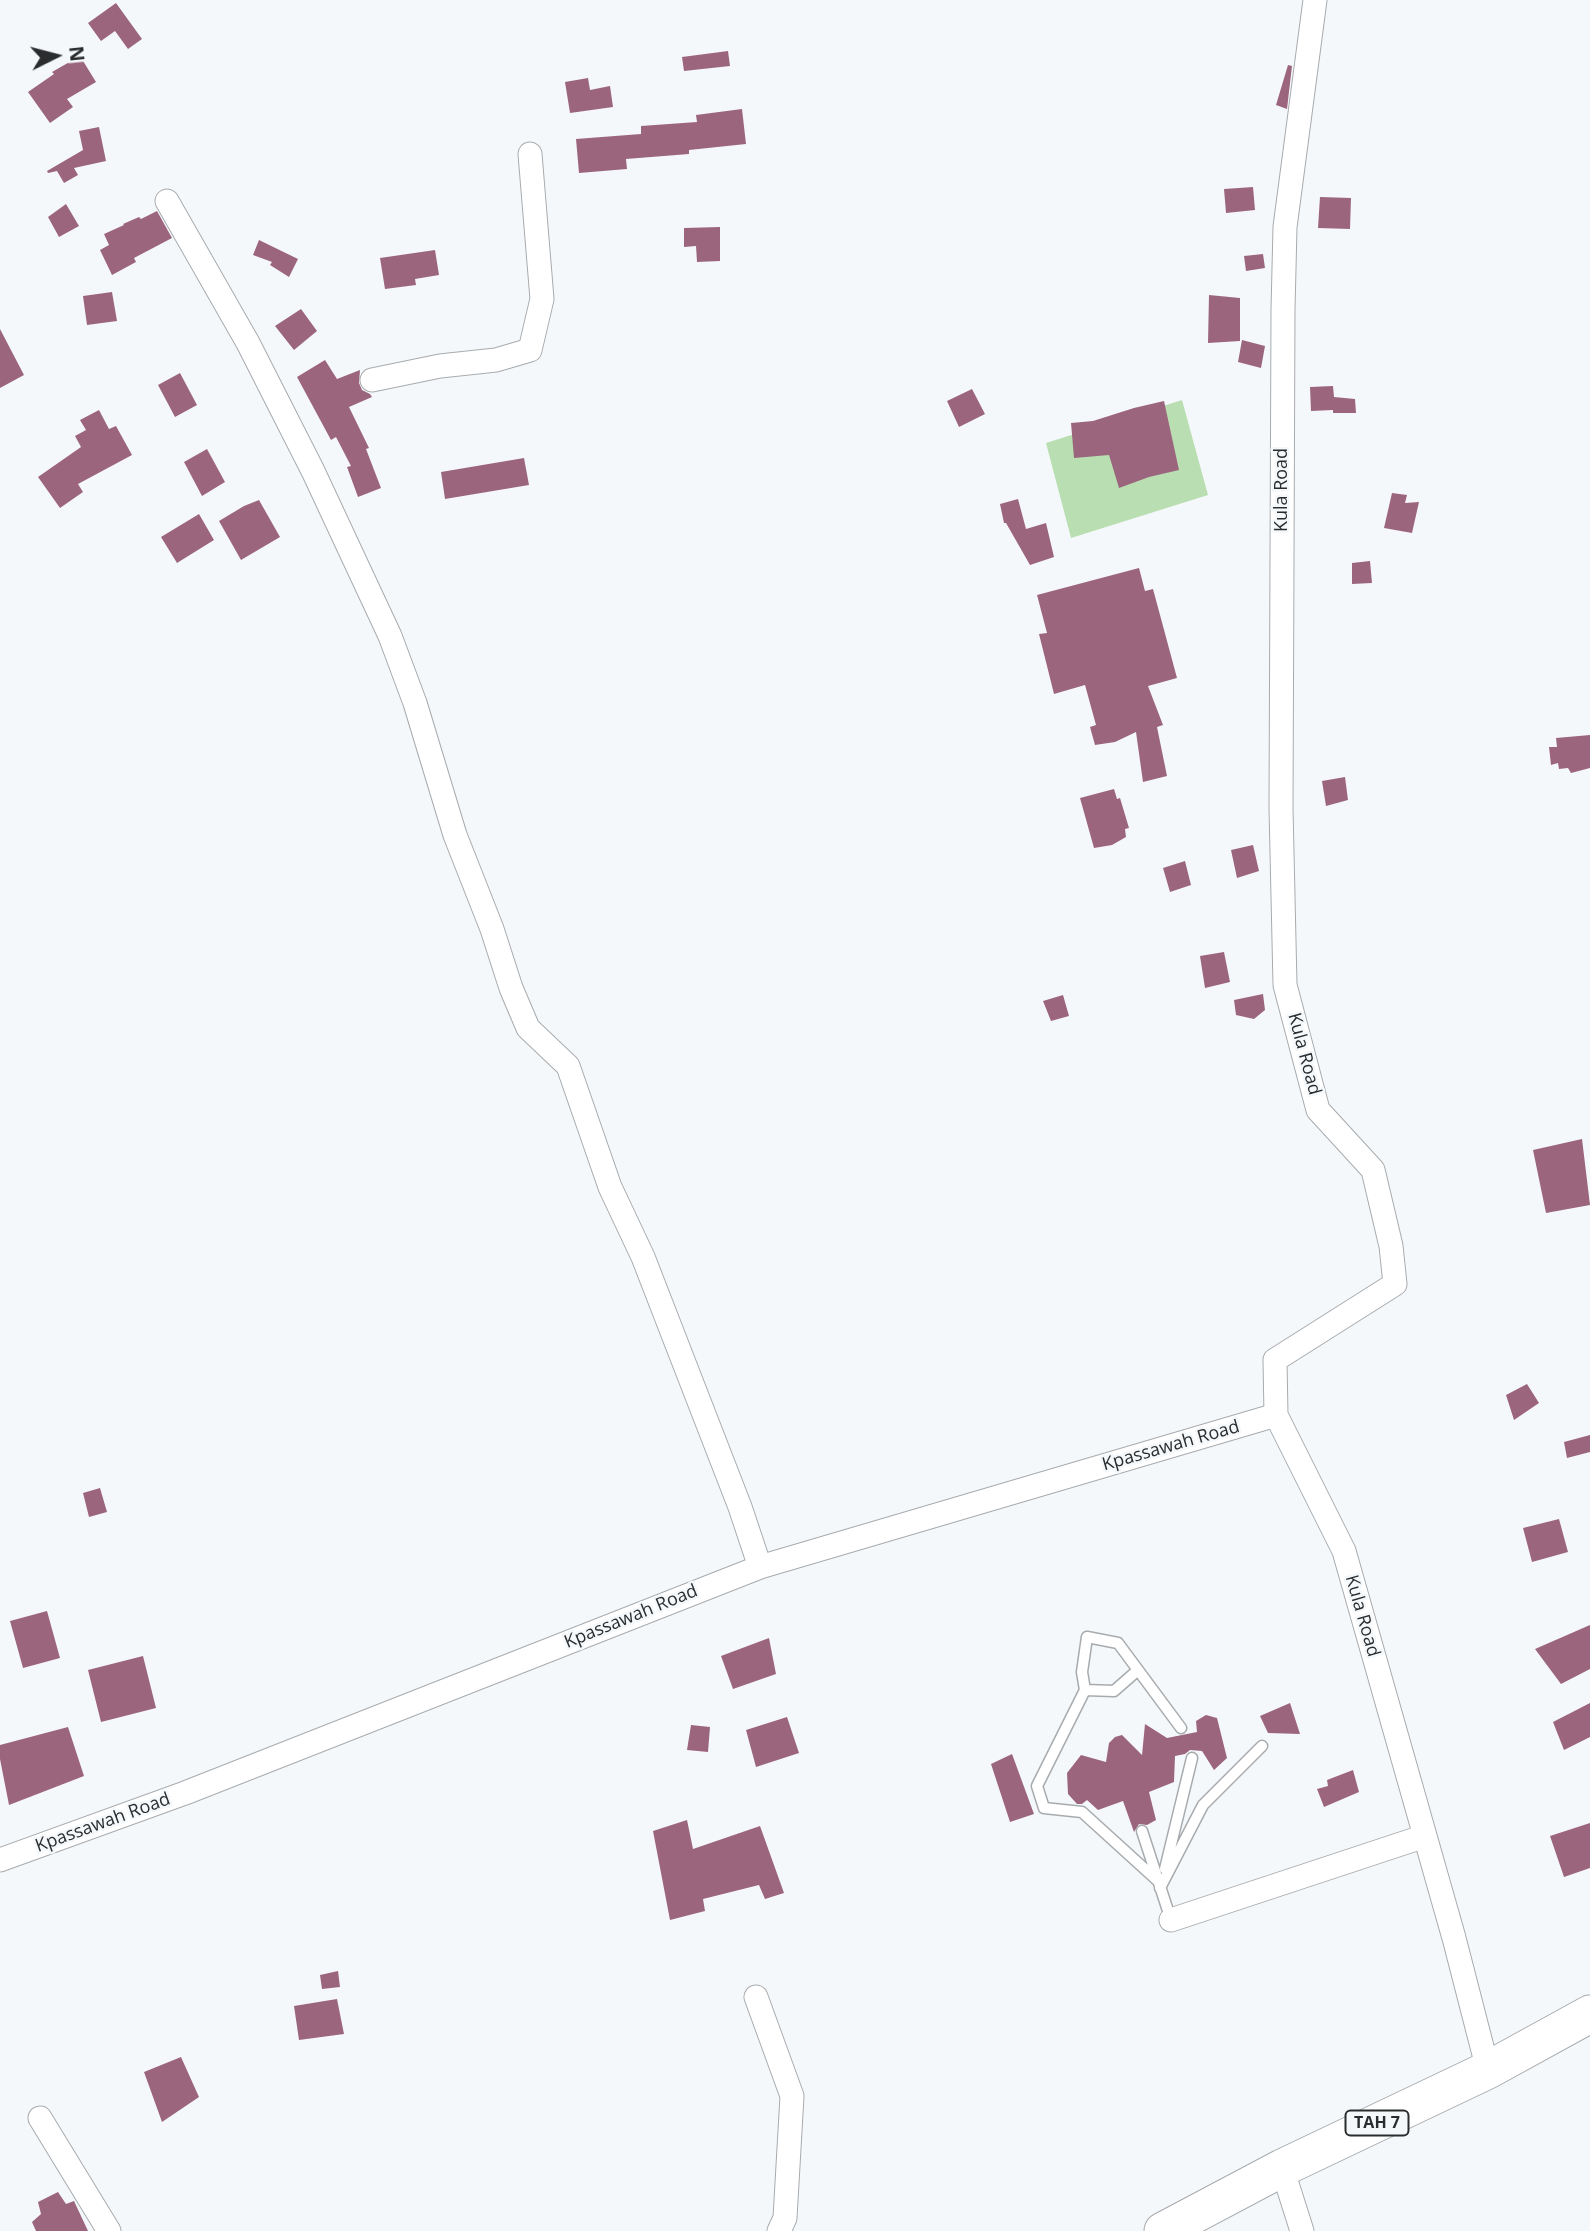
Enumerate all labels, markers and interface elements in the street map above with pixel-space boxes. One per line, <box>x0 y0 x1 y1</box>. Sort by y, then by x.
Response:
north arrow <box>21 21 91 91</box>
text: N <box>63 45 91 63</box>
street label: Kula Road <box>1271 448 1293 532</box>
street label: Kula Road <box>1283 1011 1325 1097</box>
street label: Kpassawah Road <box>1100 1416 1242 1476</box>
street label: Kula Road <box>1340 1573 1384 1659</box>
street label: Kpassawah Road <box>561 1580 701 1654</box>
street label: Kpassawah Road <box>33 1789 173 1857</box>
road number: TAH 7 <box>1346 2110 1408 2136</box>

